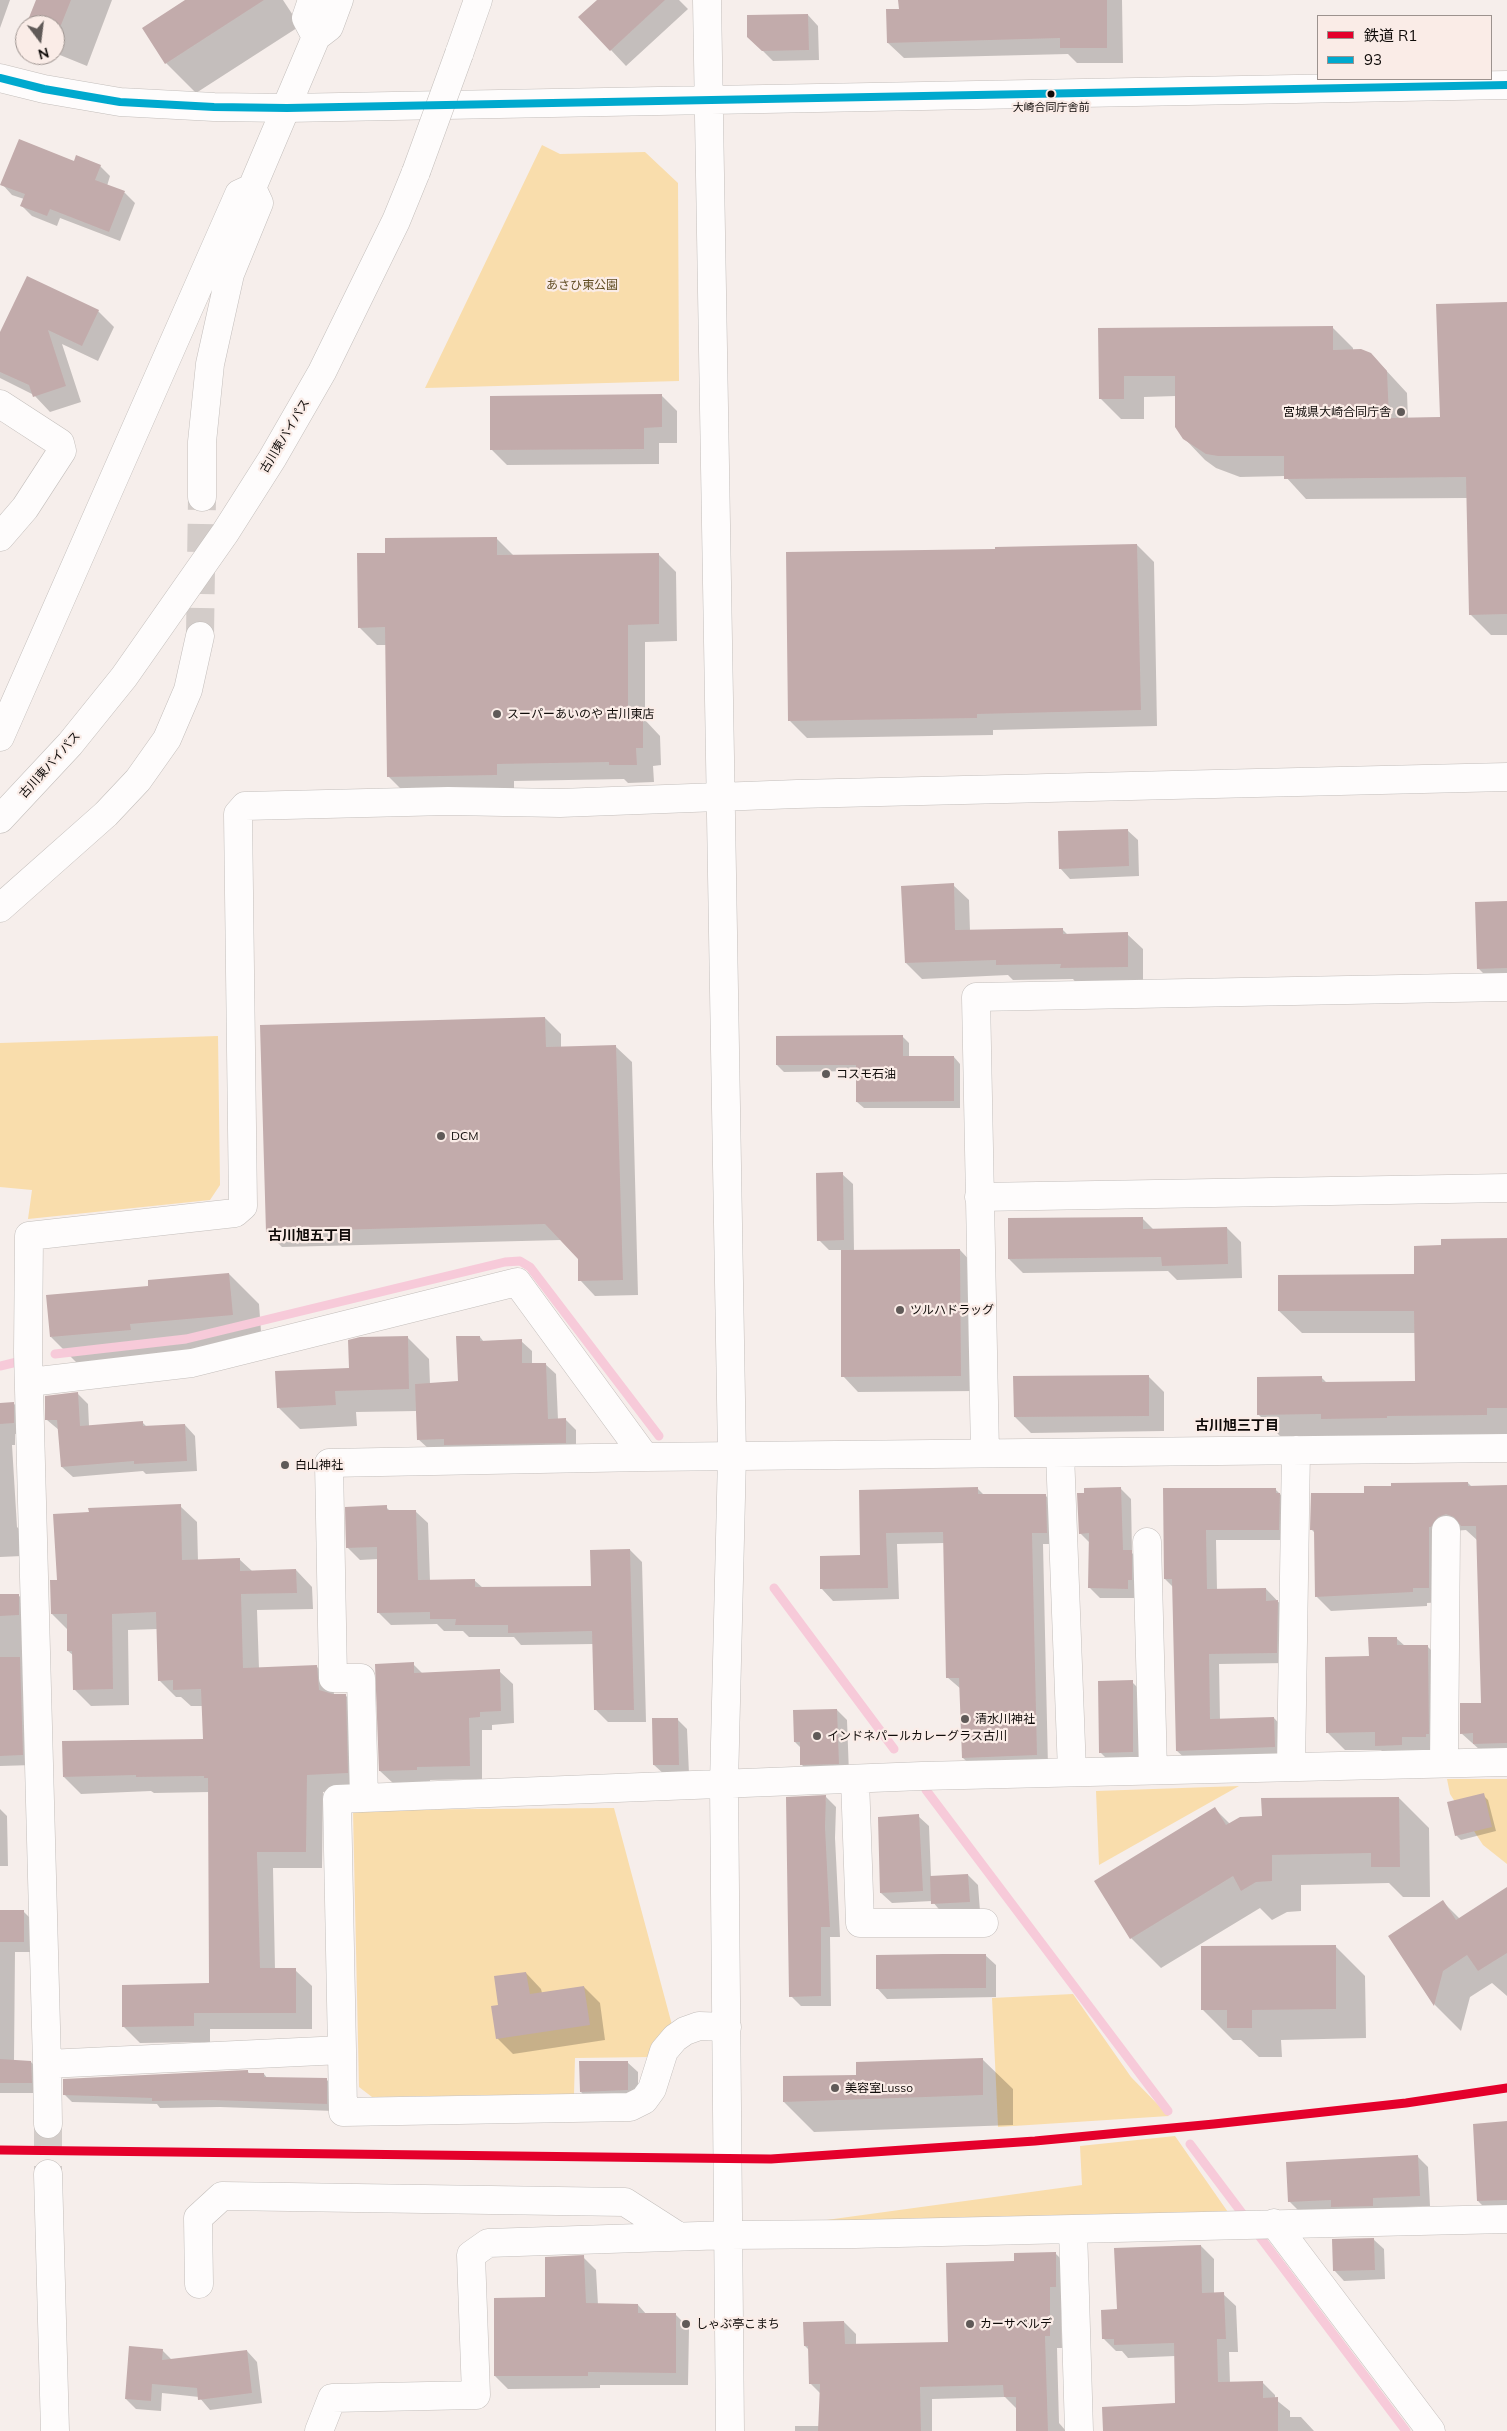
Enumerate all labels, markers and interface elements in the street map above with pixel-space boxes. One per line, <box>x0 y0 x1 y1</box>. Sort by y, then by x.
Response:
north arrow <box>15 15 65 65</box>
legend <box>1317 15 1492 80</box>
text: 鉄道 R1 <box>1364 26 1417 45</box>
text: N <box>36 43 51 64</box>
text: 93 <box>1364 50 1382 69</box>
marker: 大崎合同庁舎前 <box>1046 89 1056 99</box>
place label: 大崎合同庁舎前 <box>1013 101 1089 115</box>
park label: あさひ東公園 <box>546 278 618 292</box>
street label: 古川東バイパス <box>257 396 313 476</box>
place label: 宮城県大崎合同庁舎 <box>1283 405 1391 419</box>
marker: 宮城県大崎合同庁舎 <box>1395 406 1407 418</box>
place label: スーパーあいのや 古川東店 <box>507 707 654 721</box>
marker: スーパーあいのや 古川東店 <box>491 708 503 720</box>
street label: 古川東バイパス <box>17 729 83 801</box>
place label: コスモ石油 <box>836 1067 896 1081</box>
marker: コスモ石油 <box>820 1068 832 1080</box>
place label: DCM <box>451 1129 478 1143</box>
marker: DCM <box>435 1130 447 1142</box>
district label: 古川旭五丁目 <box>268 1228 352 1244</box>
place label: ツルハドラッグ <box>910 1303 994 1317</box>
marker: ツルハドラッグ <box>894 1304 906 1316</box>
district label: 古川旭三丁目 <box>1195 1418 1279 1434</box>
place label: 白山神社 <box>295 1458 343 1472</box>
marker: 白山神社 <box>279 1459 291 1471</box>
place label: 清水川神社 <box>975 1712 1035 1726</box>
marker: 清水川神社 <box>959 1713 971 1725</box>
place label: インドネパールカレーグラス古川 <box>827 1729 1007 1743</box>
marker: インドネパールカレーグラス古川 <box>811 1730 823 1742</box>
place label: 美容室Lusso <box>845 2081 913 2095</box>
marker: 美容室Lusso <box>829 2082 841 2094</box>
place label: しゃぶ亭こまち <box>696 2317 780 2331</box>
place label: カーサベルデ <box>980 2317 1052 2331</box>
marker: しゃぶ亭こまち <box>680 2318 692 2330</box>
marker: カーサベルデ <box>964 2318 976 2330</box>

